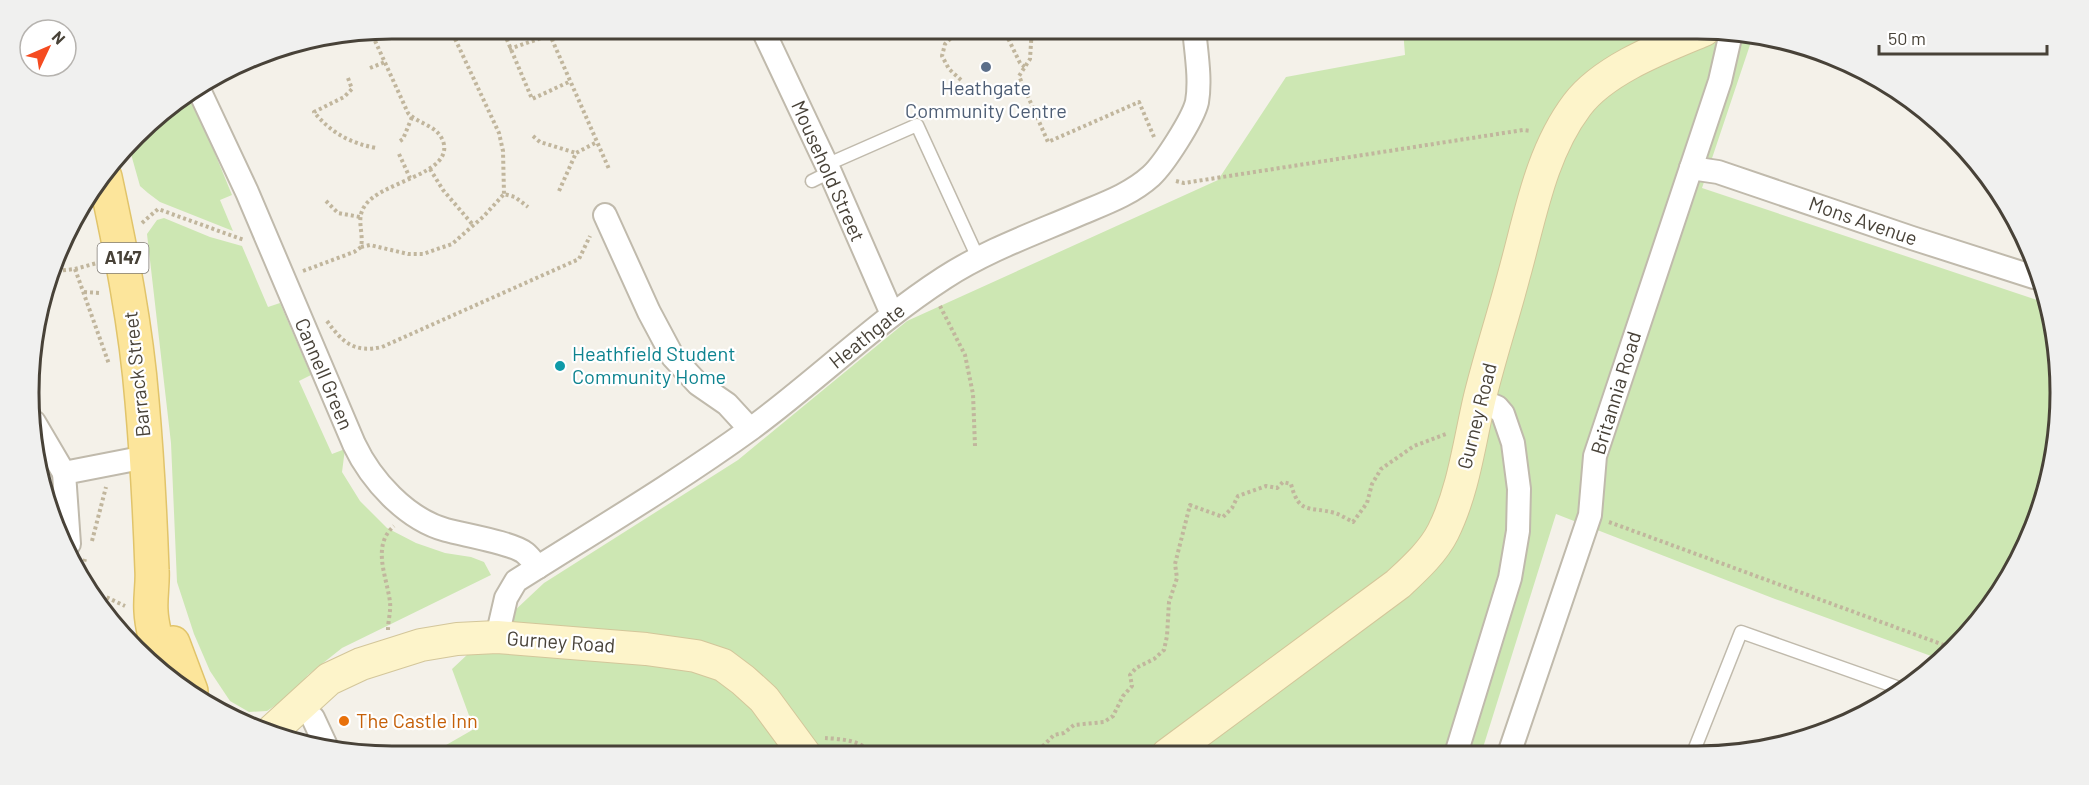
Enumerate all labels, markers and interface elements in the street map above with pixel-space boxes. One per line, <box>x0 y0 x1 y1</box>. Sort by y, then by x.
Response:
north arrow <box>18 18 78 78</box>
scale bar <box>1879 18 2047 56</box>
text: N <box>49 27 70 48</box>
text: 50 m <box>1888 27 1926 49</box>
marker: Heathgate Community Centre <box>979 60 993 74</box>
place label: Heathgate Community Centre <box>905 75 1067 122</box>
street label: Mousehold Street <box>787 96 871 245</box>
street label: Mons Avenue <box>1806 190 1921 250</box>
road number: A147 <box>98 243 148 273</box>
street label: Heathgate <box>824 297 909 373</box>
street label: Barrack Street <box>117 310 155 438</box>
street label: Cannell Green <box>291 314 359 433</box>
street label: Britannia Road <box>1585 328 1645 457</box>
place label: Heathfield Student Community Home <box>572 341 736 388</box>
marker: Heathfield Student Community Home <box>553 359 567 373</box>
street label: Gurney Road <box>1451 360 1501 471</box>
street label: Gurney Road <box>506 625 616 657</box>
place label: The Castle Inn <box>356 708 478 732</box>
marker: The Castle Inn <box>337 714 351 728</box>

